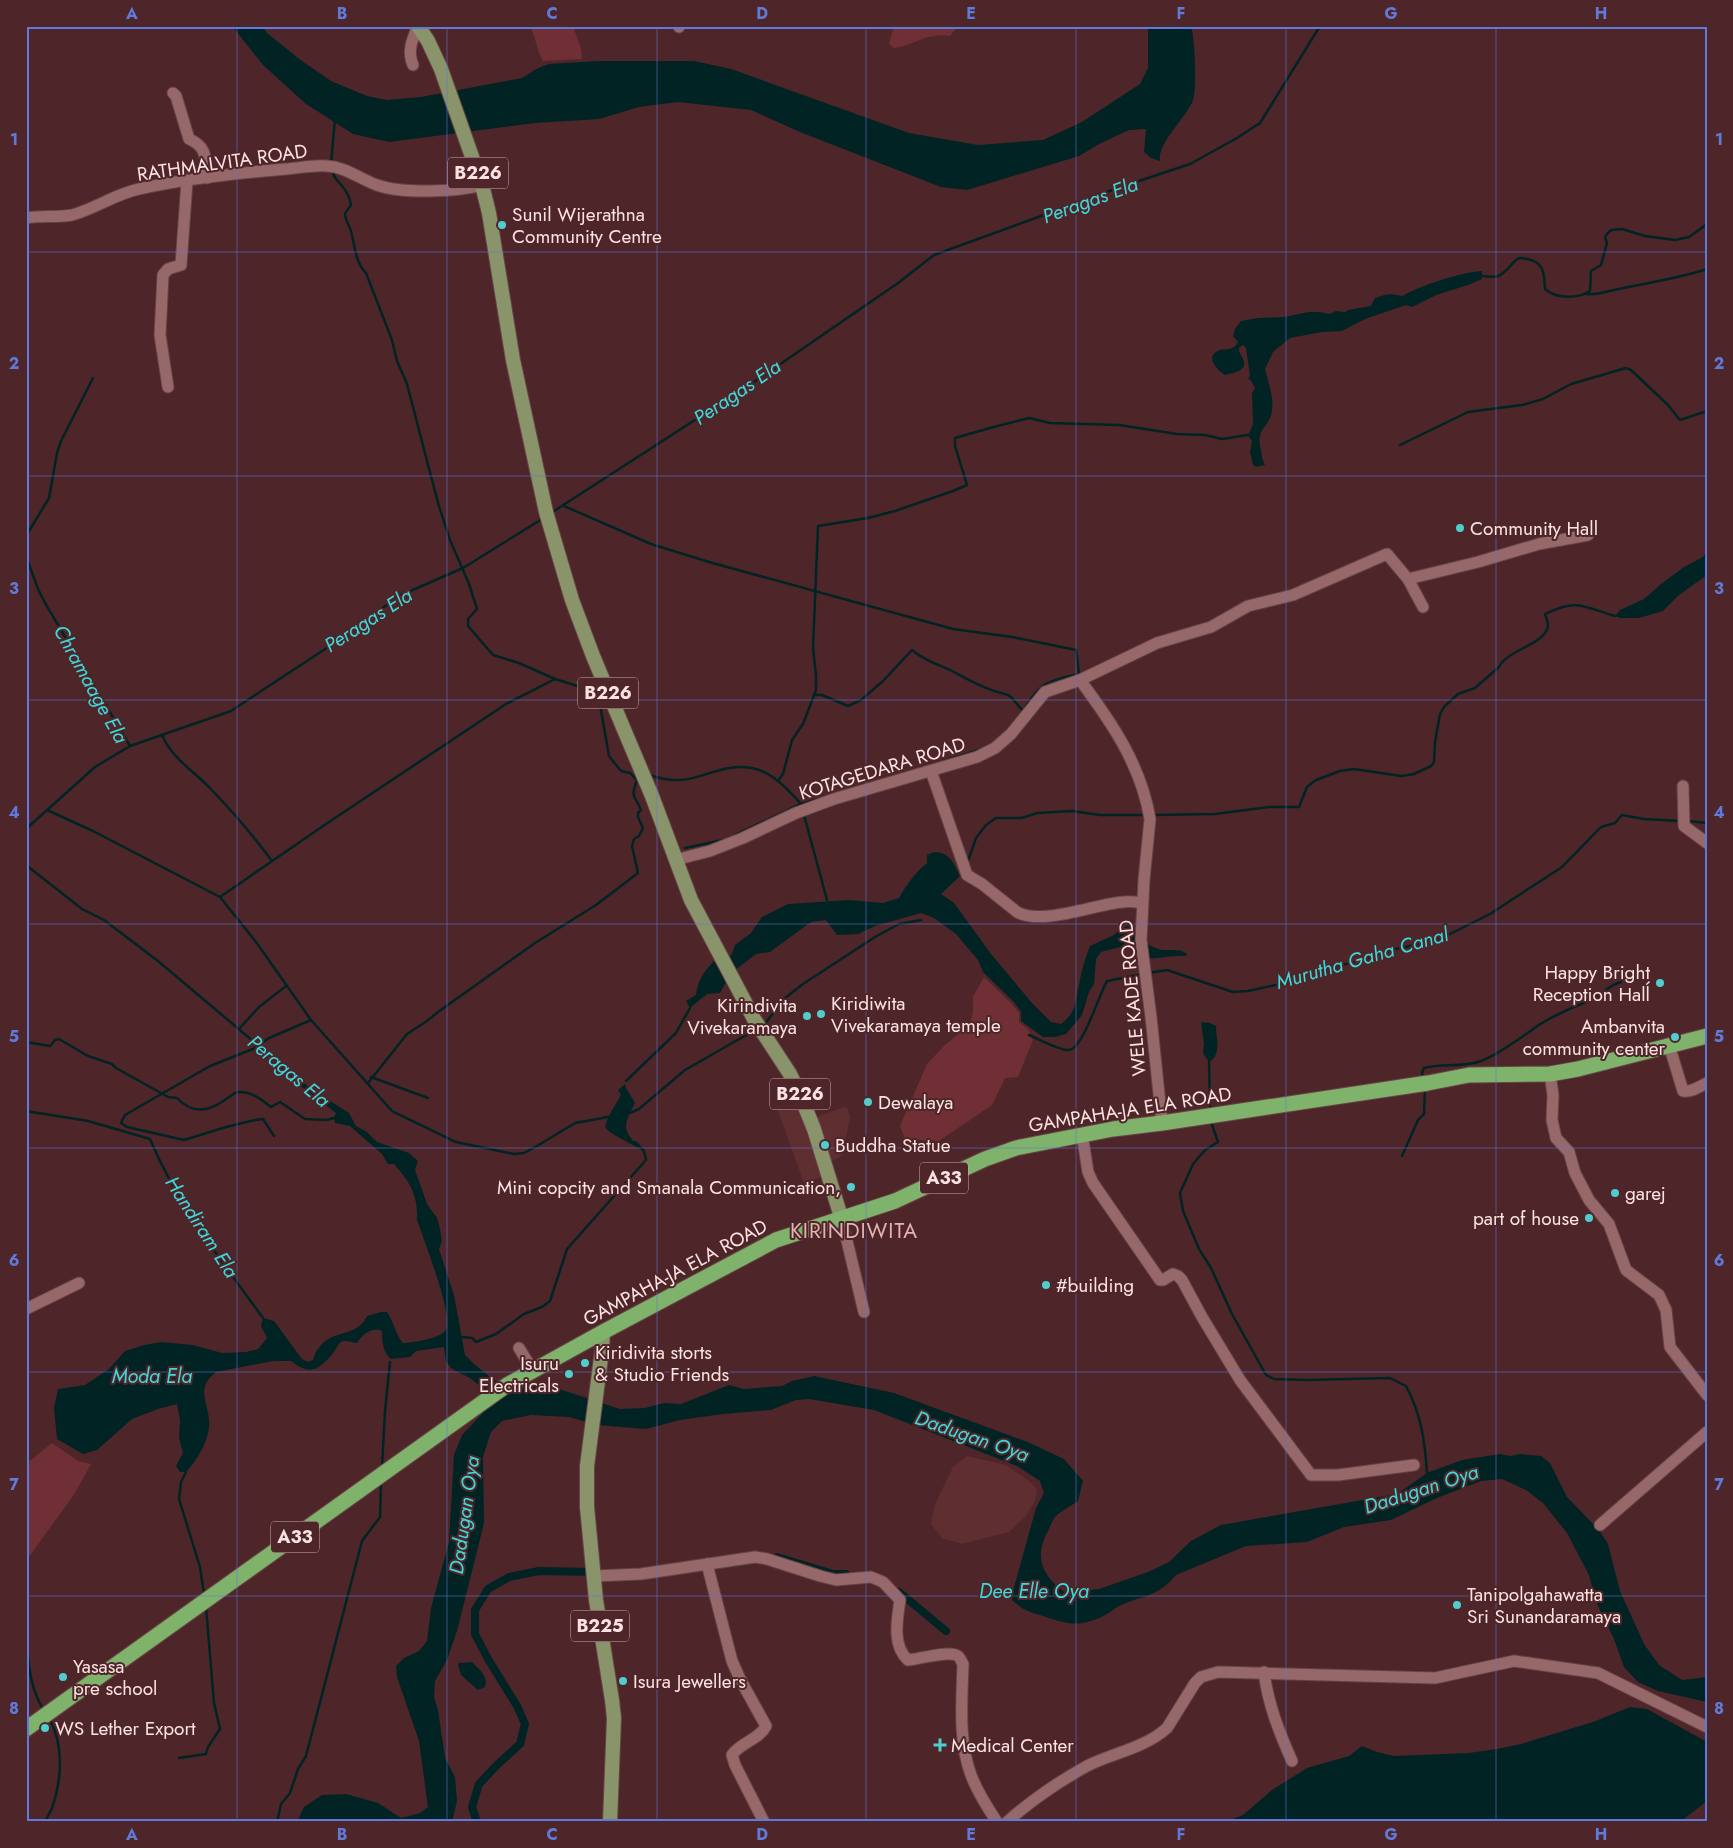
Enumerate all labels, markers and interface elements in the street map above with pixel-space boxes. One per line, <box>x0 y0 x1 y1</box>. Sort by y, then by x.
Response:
text: A <box>125 2 138 25</box>
text: B <box>337 2 347 25</box>
text: C <box>546 2 558 25</box>
text: D <box>756 2 768 25</box>
text: E <box>966 2 976 25</box>
text: F <box>1177 2 1185 25</box>
text: G <box>1384 2 1398 25</box>
text: H <box>1595 2 1607 25</box>
text: 1 <box>10 128 18 151</box>
text: 1 <box>1715 128 1723 151</box>
street label: RATHMALVITA ROAD <box>135 137 309 188</box>
road number: B226 <box>448 158 508 188</box>
water label: Peragas Ela <box>1038 170 1142 231</box>
place label: Sunil Wijerathna Community Centre <box>512 201 662 250</box>
marker: Sunil Wijerathna Community Centre <box>496 219 508 231</box>
text: 2 <box>9 352 19 375</box>
water label: Peragas Ela <box>688 352 787 432</box>
text: 2 <box>1714 352 1724 375</box>
place label: Community Hall <box>1470 515 1598 542</box>
marker: Community Hall <box>1454 522 1466 534</box>
text: 3 <box>9 577 19 600</box>
text: 3 <box>1714 577 1724 600</box>
water label: Peragas Ela <box>318 581 418 660</box>
water label: Chramaage Ela <box>46 620 135 749</box>
road number: B226 <box>578 678 638 708</box>
street label: KOTAGEDARA ROAD <box>796 730 969 807</box>
text: 4 <box>8 801 20 824</box>
text: 4 <box>1713 801 1725 824</box>
street label: WELE KADE ROAD <box>1112 919 1153 1077</box>
water label: Murutha Gaha Canal <box>1273 920 1453 997</box>
place label: Happy Bright Reception Halĺ <box>1533 959 1651 1008</box>
marker: Happy Bright Reception Halĺ <box>1654 977 1666 989</box>
place label: Kiridiwita Vivekaramaya temple <box>831 990 1001 1039</box>
place label: Kirindivita Vivekaramaya <box>687 992 797 1041</box>
marker: Kiridiwita Vivekaramaya temple <box>815 1008 827 1020</box>
marker: Kirindivita Vivekaramaya <box>801 1010 813 1022</box>
place label: Ambanvita community center <box>1523 1013 1665 1062</box>
text: 5 <box>9 1025 19 1048</box>
text: 5 <box>1714 1025 1724 1048</box>
water label: Peragas Ela <box>241 1028 336 1115</box>
marker: Ambanvita community center <box>1669 1031 1681 1043</box>
road number: B226 <box>770 1078 830 1110</box>
street label: GAMPAHA-JA ELA ROAD <box>1027 1080 1233 1139</box>
place label: Dewalaya <box>878 1089 953 1116</box>
marker: Dewalaya <box>862 1096 874 1108</box>
place label: Buddha Statue <box>835 1132 951 1159</box>
marker: Buddha Statue <box>819 1139 831 1151</box>
road number: A33 <box>920 1162 968 1194</box>
water label: Handiram Ela <box>158 1171 245 1284</box>
place label: Mini copcity and Smanala Communication, <box>497 1174 841 1201</box>
place label: garej <box>1625 1180 1666 1207</box>
marker: Mini copcity and Smanala Communication, <box>845 1181 857 1193</box>
marker: garej <box>1609 1187 1621 1199</box>
place label: part of house <box>1473 1205 1579 1232</box>
street label: GAMPAHA-JA ELA ROAD <box>578 1212 772 1332</box>
marker: part of house <box>1583 1212 1595 1224</box>
district label: KIRINDIWITA <box>790 1216 918 1246</box>
text: 6 <box>9 1249 19 1272</box>
text: 6 <box>1714 1249 1724 1272</box>
place label: #building <box>1056 1272 1134 1299</box>
marker: #building <box>1040 1279 1052 1291</box>
place label: Kiridivita storts & Studio Friends <box>595 1339 729 1388</box>
place label: Isuru Electricals <box>479 1350 559 1399</box>
marker: Kiridivita storts & Studio Friends <box>579 1357 591 1369</box>
water label: Moda Ela <box>112 1362 192 1391</box>
marker: Isuru Electricals <box>563 1368 575 1380</box>
water label: Dadugan Oya <box>911 1403 1033 1470</box>
water label: Dadugan Oya <box>442 1454 487 1576</box>
water label: Dadugan Oya <box>1360 1457 1482 1522</box>
text: 7 <box>9 1473 19 1496</box>
text: 7 <box>1714 1473 1724 1496</box>
road number: A33 <box>271 1521 319 1552</box>
water label: Dee Elle Oya <box>979 1577 1089 1606</box>
place label: Tanipolgahawatta Sri Sunandaramaya <box>1467 1581 1621 1630</box>
marker: Tanipolgahawatta Sri Sunandaramaya <box>1451 1599 1463 1611</box>
road number: B225 <box>571 1610 629 1642</box>
place label: Yasasa pre school <box>73 1653 157 1702</box>
place label: Isura Jewellers <box>633 1668 746 1695</box>
marker: Yasasa pre school <box>57 1671 69 1683</box>
marker: Isura Jewellers <box>617 1675 629 1687</box>
text: 8 <box>9 1697 19 1720</box>
text: 8 <box>1714 1697 1724 1720</box>
place label: WS Lether Export <box>55 1715 196 1742</box>
marker: WS Lether Export <box>39 1722 51 1734</box>
place label: Medical Center <box>951 1732 1074 1759</box>
marker: Medical Center <box>933 1738 947 1752</box>
text: A <box>125 1823 138 1846</box>
text: B <box>337 1823 347 1846</box>
text: C <box>546 1823 558 1846</box>
text: D <box>756 1823 768 1846</box>
text: E <box>966 1823 976 1846</box>
text: F <box>1177 1823 1185 1846</box>
text: G <box>1384 1823 1398 1846</box>
text: H <box>1595 1823 1607 1846</box>

